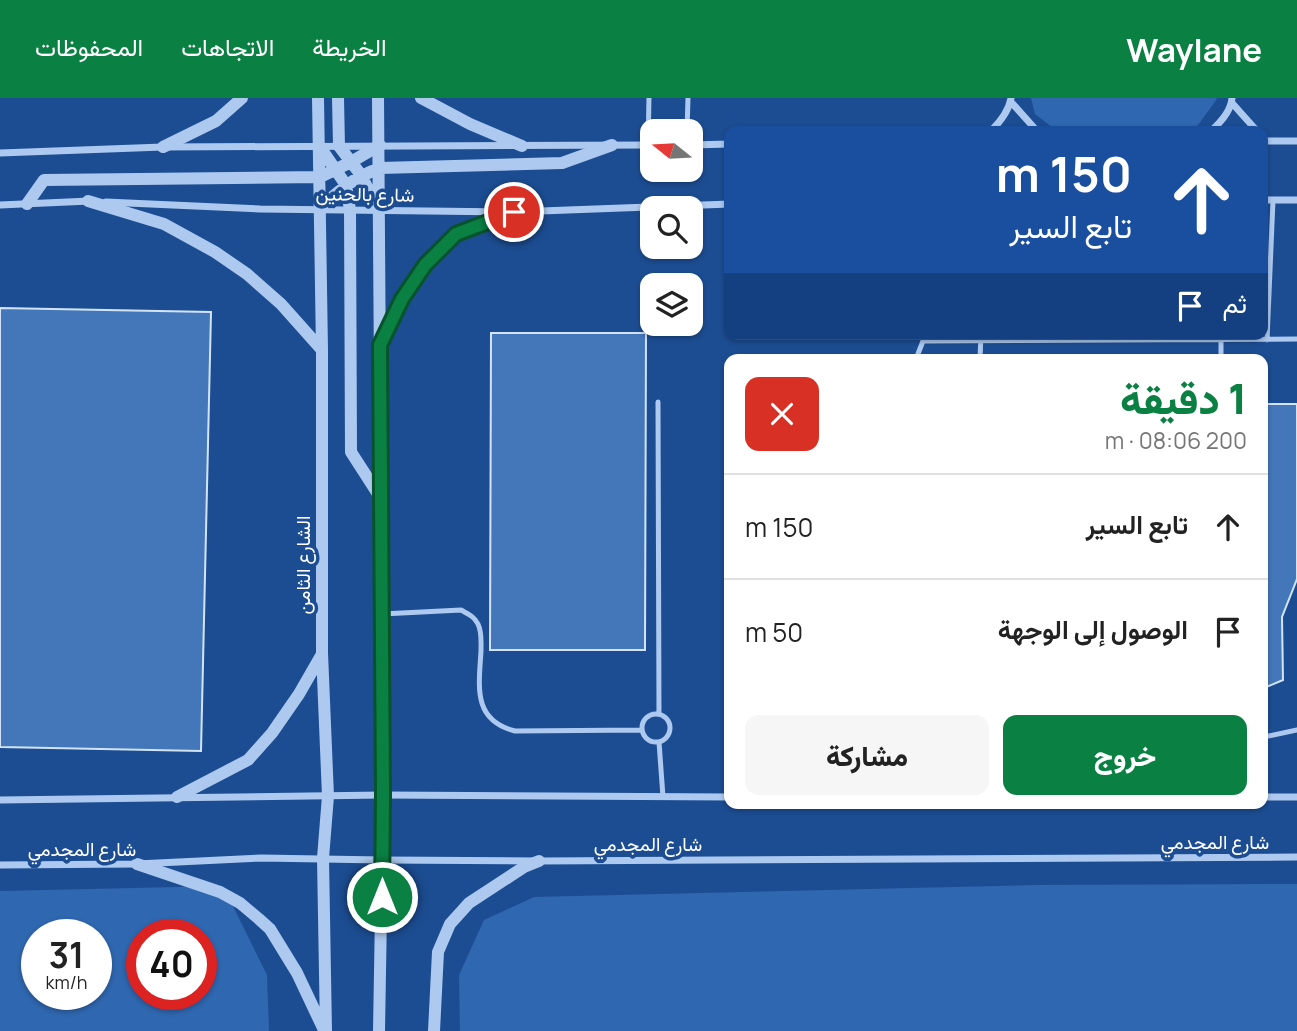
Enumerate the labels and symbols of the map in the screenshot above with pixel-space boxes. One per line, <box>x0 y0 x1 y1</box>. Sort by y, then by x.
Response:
north arrow <box>640 119 704 182</box>
street label: شارع بالحنين <box>315 180 415 208</box>
pin <box>484 182 544 242</box>
street label: الشارع الثامن <box>290 516 316 614</box>
street label: شارع المجدمي <box>1161 829 1269 858</box>
street label: شارع المجدمي <box>594 831 702 860</box>
street label: شارع المجدمي <box>28 836 136 865</box>
position arrow <box>345 860 419 934</box>
speed limit sign: 40 <box>126 919 217 1010</box>

